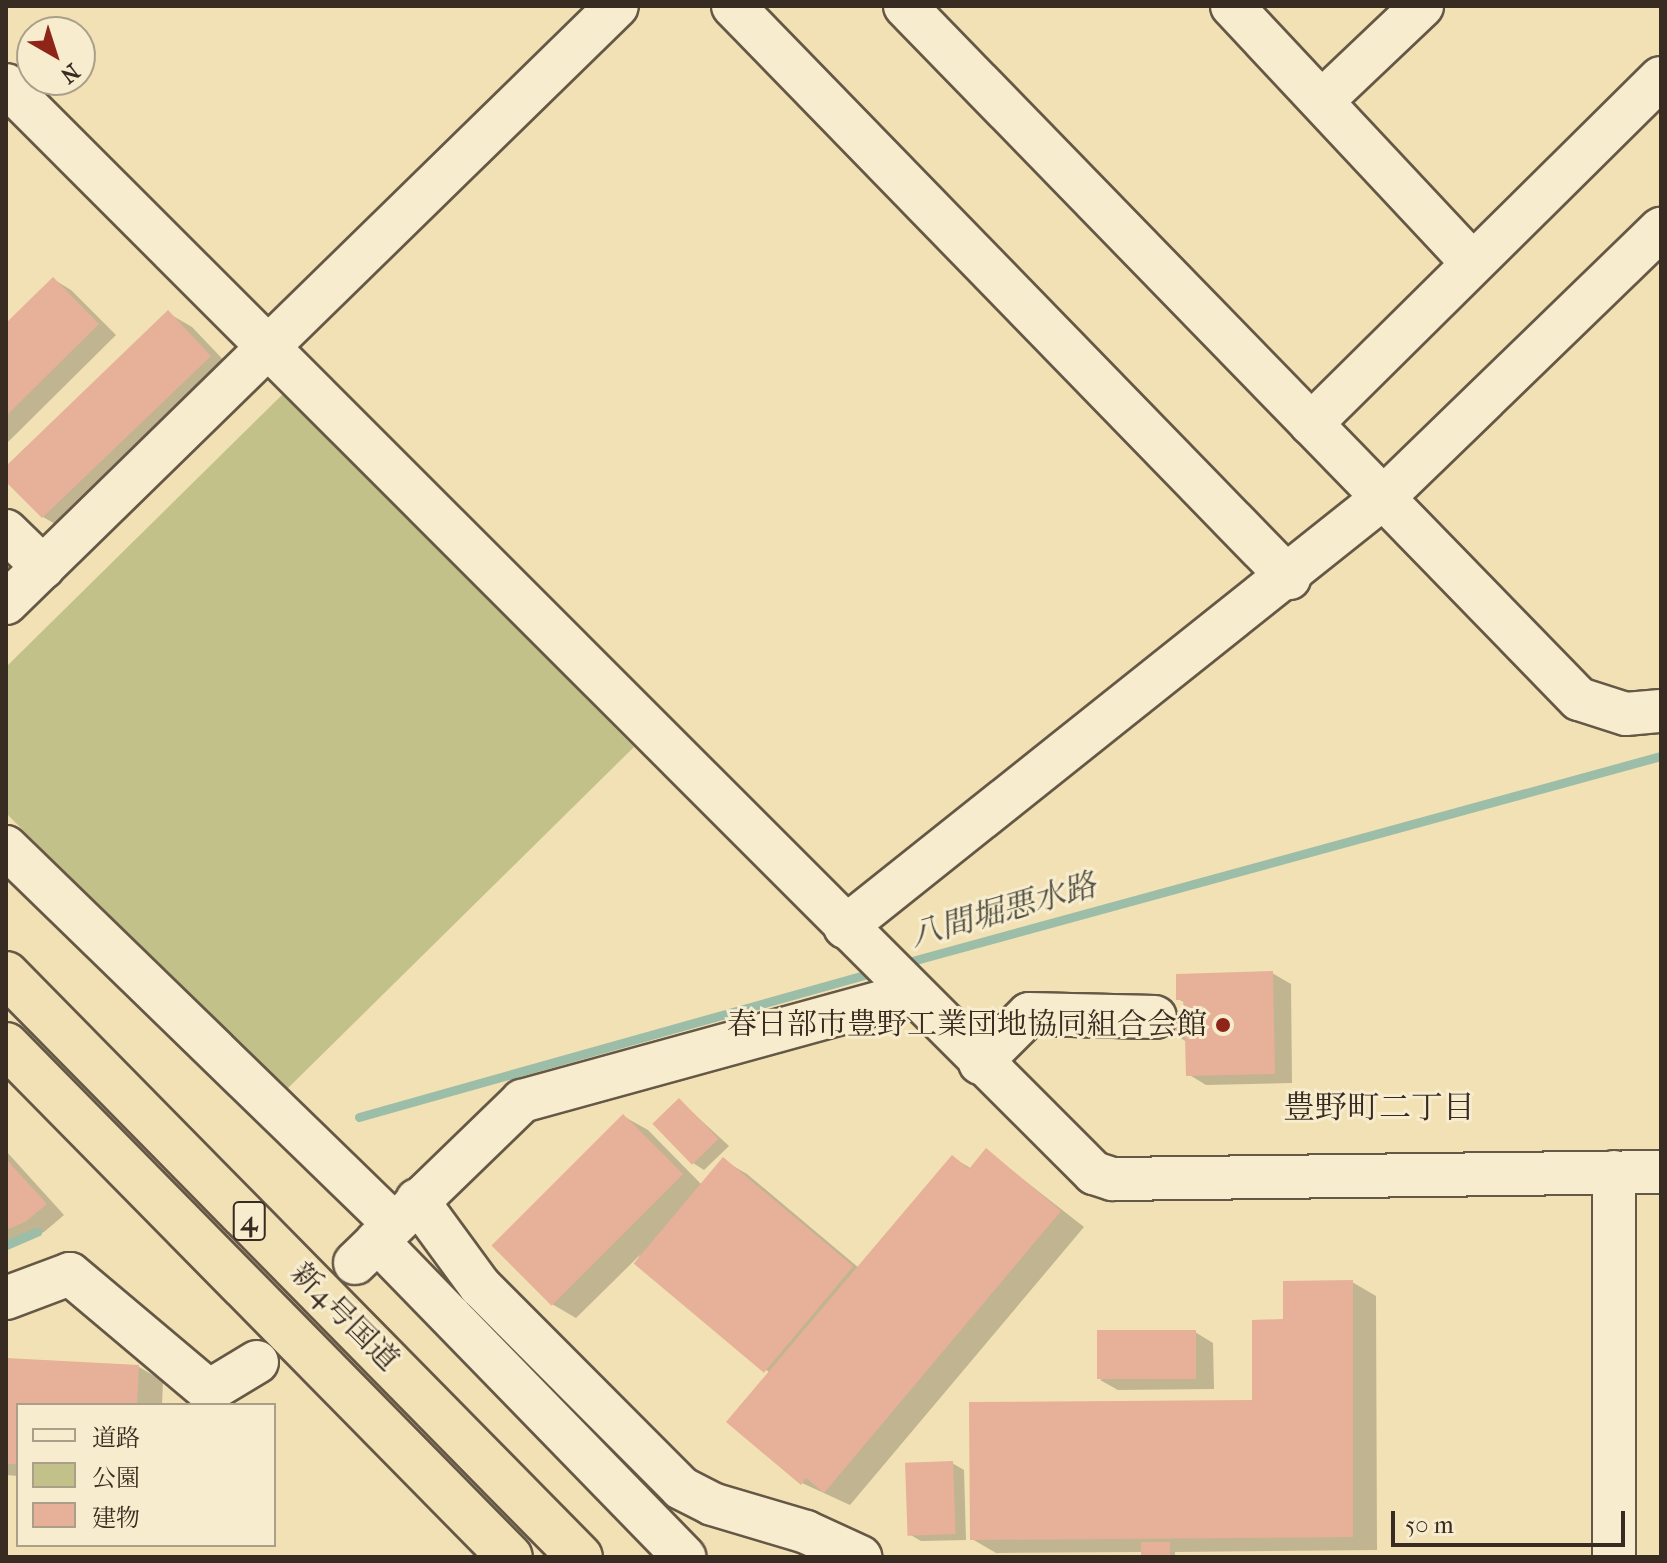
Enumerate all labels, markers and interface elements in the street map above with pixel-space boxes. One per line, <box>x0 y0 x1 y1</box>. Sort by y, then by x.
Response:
north arrow <box>16 16 96 96</box>
text: N <box>55 58 85 88</box>
water label: 八間堀悪水路 <box>905 866 1101 956</box>
place label: 春日部市豊野工業団地協同組合会館 <box>727 1007 1207 1043</box>
marker: 春日部市豊野工業団地協同組合会館 <box>1214 1016 1232 1034</box>
district label: 豊野町二丁目 <box>1283 1089 1475 1127</box>
road number: 4 <box>231 1197 267 1245</box>
street label: 新4号国道 <box>283 1256 405 1378</box>
legend <box>16 1403 276 1547</box>
text: 道路 <box>92 1424 140 1452</box>
text: 公園 <box>92 1464 140 1492</box>
scale bar <box>1395 1495 1629 1545</box>
text: 建物 <box>92 1504 140 1532</box>
text: 50 m <box>1405 1511 1454 1539</box>

